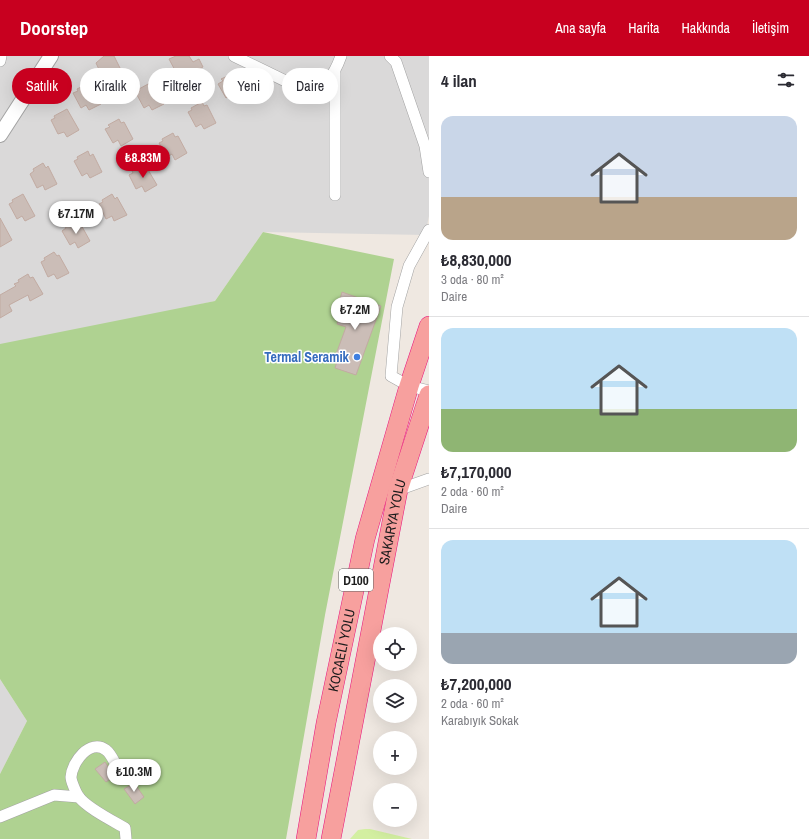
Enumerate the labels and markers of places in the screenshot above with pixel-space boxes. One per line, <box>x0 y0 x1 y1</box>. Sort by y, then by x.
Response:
pin: ₺8.83M <box>110 145 176 179</box>
pin: ₺7.17M <box>43 201 109 235</box>
pin: ₺7.2M <box>327 297 383 331</box>
place label: Termal Seramik <box>264 348 350 366</box>
marker: Termal Seramik <box>352 352 362 362</box>
pin: ₺10.3M <box>101 759 167 793</box>

